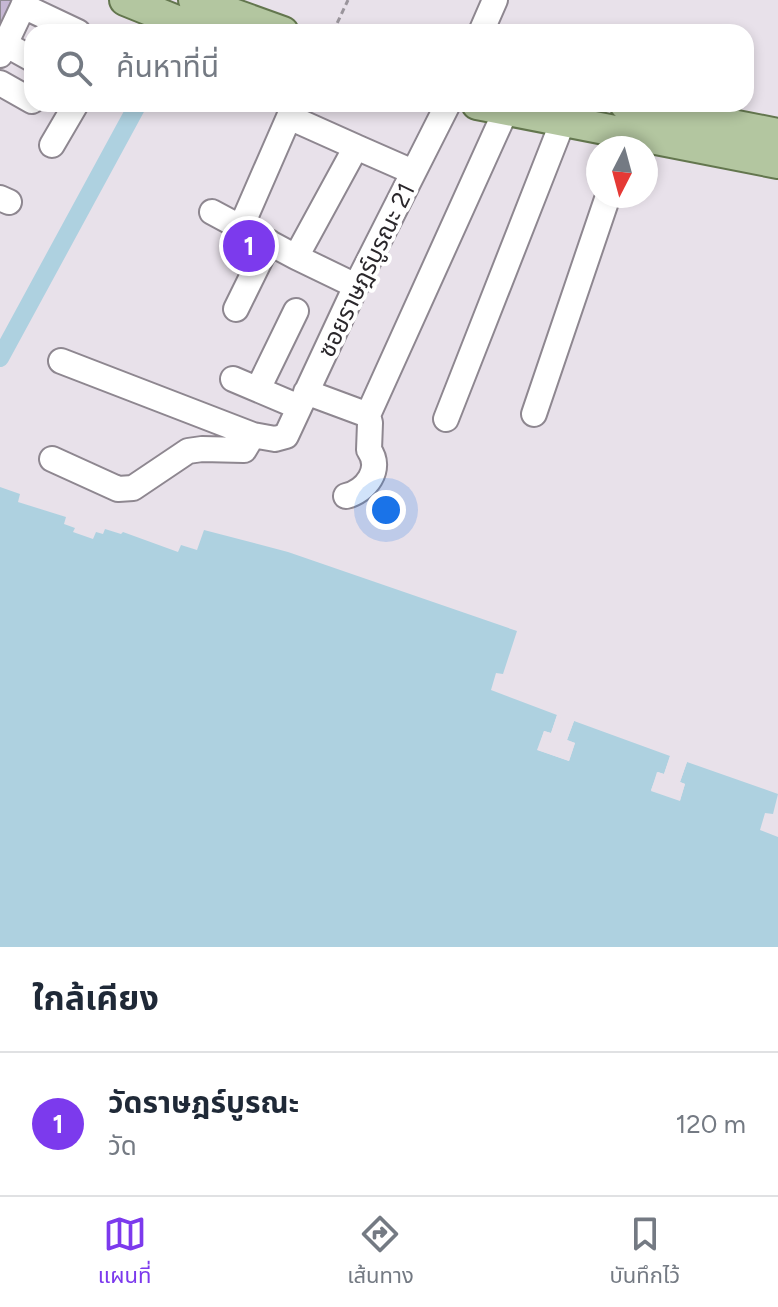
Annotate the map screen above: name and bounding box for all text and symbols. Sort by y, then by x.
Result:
search box [24,24,754,112]
icon: search [52,46,96,90]
text: ค้นหาที่นี่ [116,48,219,85]
north arrow [586,136,658,208]
street label: ซอยราษฎร์บูรณะ 21 [311,178,422,362]
pin: 1 [223,216,275,276]
your location [366,490,406,530]
text: ใกล้เคียง [32,978,159,1019]
text: วัดราษฎร์บูรณะ [108,1084,299,1121]
text: 1 [53,1108,63,1140]
text: 120 m [676,1108,746,1140]
text: วัด [108,1130,137,1162]
tab: แผนที่ [98,1212,152,1293]
tab: เส้นทาง [347,1212,414,1293]
tab: บันทึกไว้ [609,1212,680,1293]

